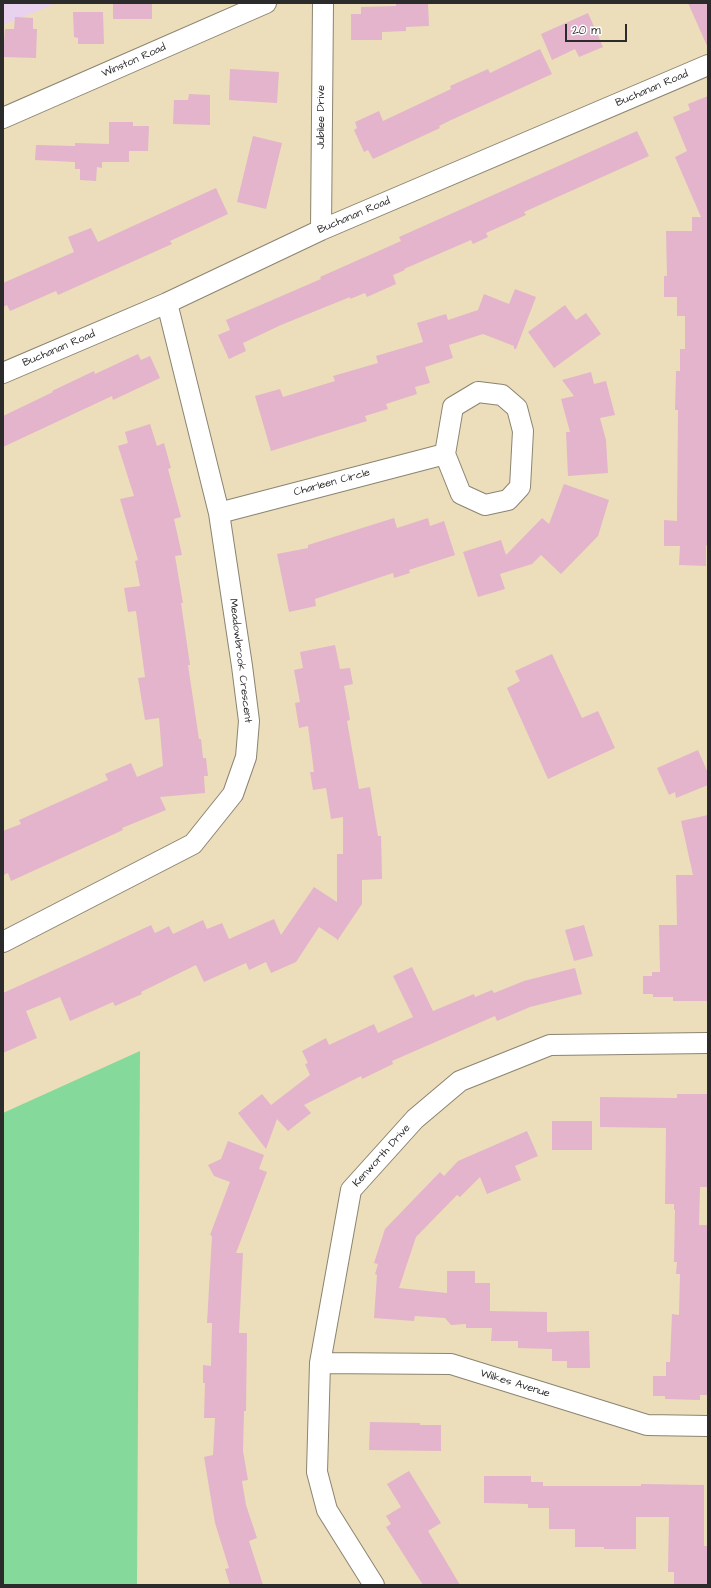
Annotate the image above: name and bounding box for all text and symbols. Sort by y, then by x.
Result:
scale bar [567,16,629,42]
text: 20 m [572,22,601,39]
street label: Winston Road [100,41,168,81]
street label: Buchanan Road [614,68,690,110]
street label: Jubilee Drive [315,85,329,149]
street label: Buchanan Road [316,195,392,237]
street label: Buchanan Road [21,328,97,370]
street label: Charleen Circle [292,466,372,500]
street label: Meadowbrook Crescent [226,598,254,724]
street label: Kenworth Drive [350,1122,414,1190]
street label: Wilkes Avenue [479,1367,551,1401]

